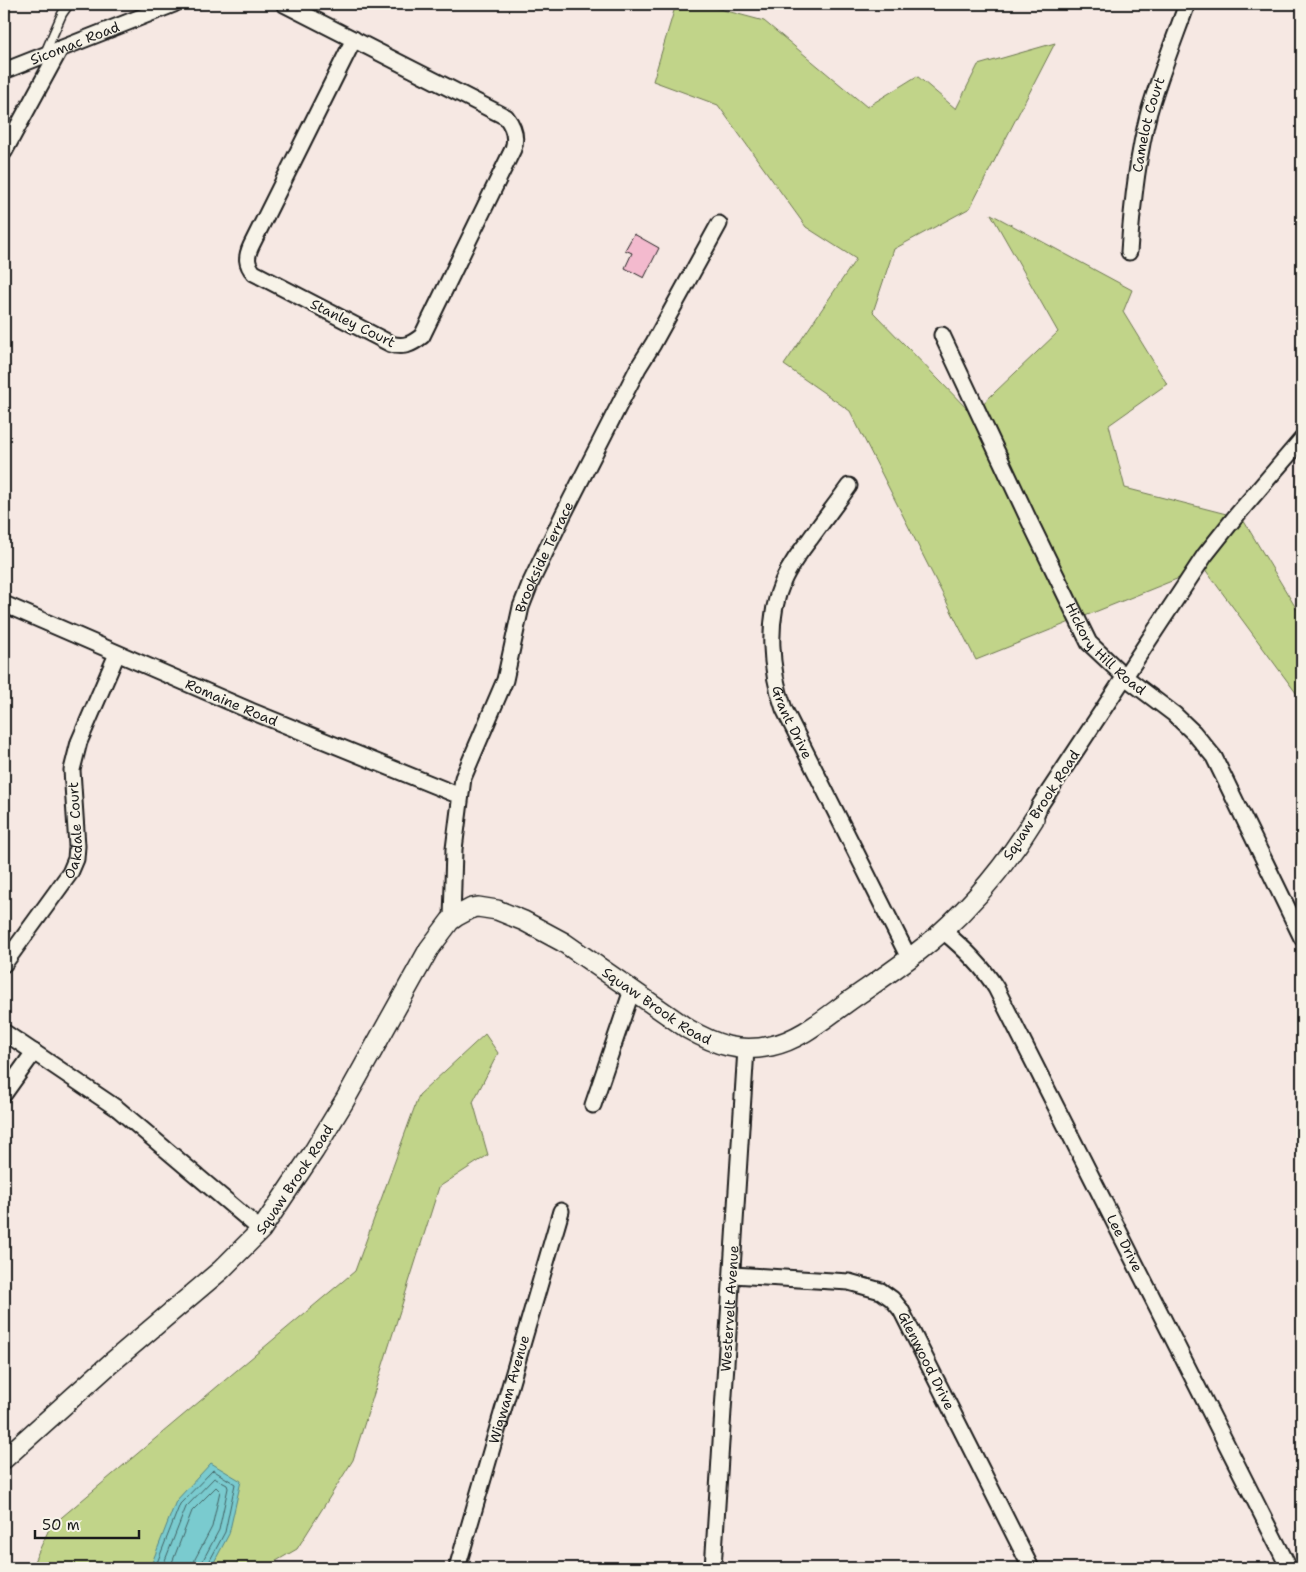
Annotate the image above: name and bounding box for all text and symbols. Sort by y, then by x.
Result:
street label: Sicomac Road [27,17,122,69]
street label: Camelot Court [1128,75,1169,173]
street label: Stanley Court [307,295,399,351]
street label: Brookside Terrace [511,498,577,614]
street label: Hickory Hill Road [1062,599,1150,699]
street label: Romaine Road [183,675,281,730]
street label: Grant Drive [768,684,817,762]
street label: Squaw Brook Road [999,746,1083,864]
street label: Oakdale Court [60,781,86,883]
street label: Squaw Brook Road [599,963,714,1049]
street label: Squaw Brook Road [252,1121,337,1238]
street label: Lee Drive [1103,1211,1147,1275]
street label: Westervelt Avenue [716,1245,743,1372]
street label: Glenwood Drive [894,1308,959,1413]
street label: Wigwam Avenue [485,1333,533,1446]
scale bar [35,1507,139,1539]
text: 50 m [42,1515,80,1535]

